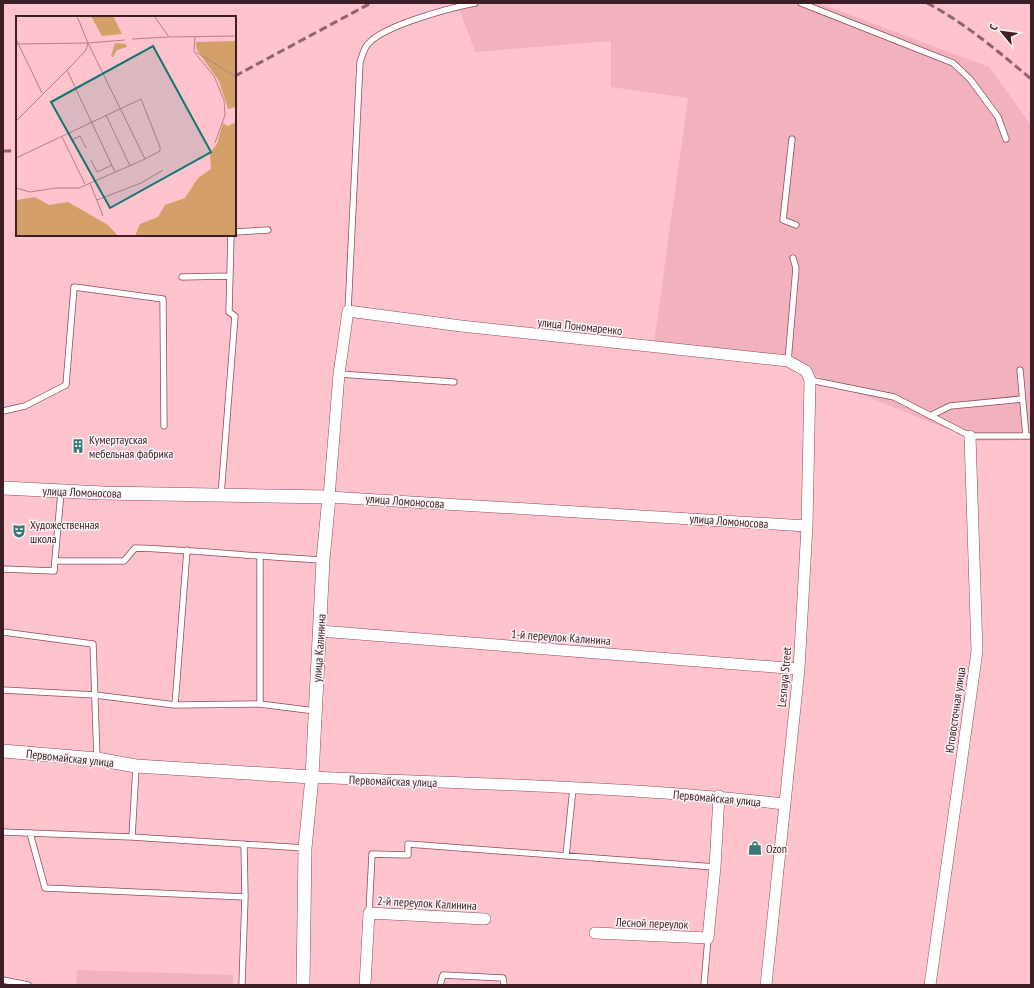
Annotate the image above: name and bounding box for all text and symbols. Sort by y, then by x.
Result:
north arrow [982,12,1022,52]
inset map [16,16,236,236]
text: С [986,22,1001,33]
street label: улица Пономаренко [537,314,623,338]
place label: Кумертауская мебельная фабрика [89,432,173,461]
building icon: Кумертауская мебельная фабрика [70,438,86,454]
street label: улица Ломоносова [42,483,122,501]
street label: улица Ломоносова [365,491,445,511]
street label: улица Ломоносова [689,511,769,531]
place label: Художественная школа [30,517,100,546]
theatre icon: Художественная школа [11,523,27,539]
street label: улица Калинина [309,613,329,683]
street label: 1-й переулок Калинина [511,626,611,648]
street label: Lesnaya Street [774,646,794,708]
street label: Юговосточная улица [942,666,968,754]
street label: Первомайская улица [25,746,115,770]
street label: Первомайская улица [349,772,438,790]
street label: Первомайская улица [672,787,762,809]
shop icon: Ozon [747,840,763,856]
place label: Ozon [766,841,787,856]
street label: 2-й переулок Калинина [377,893,477,913]
street label: Лесной переулок [614,914,689,932]

